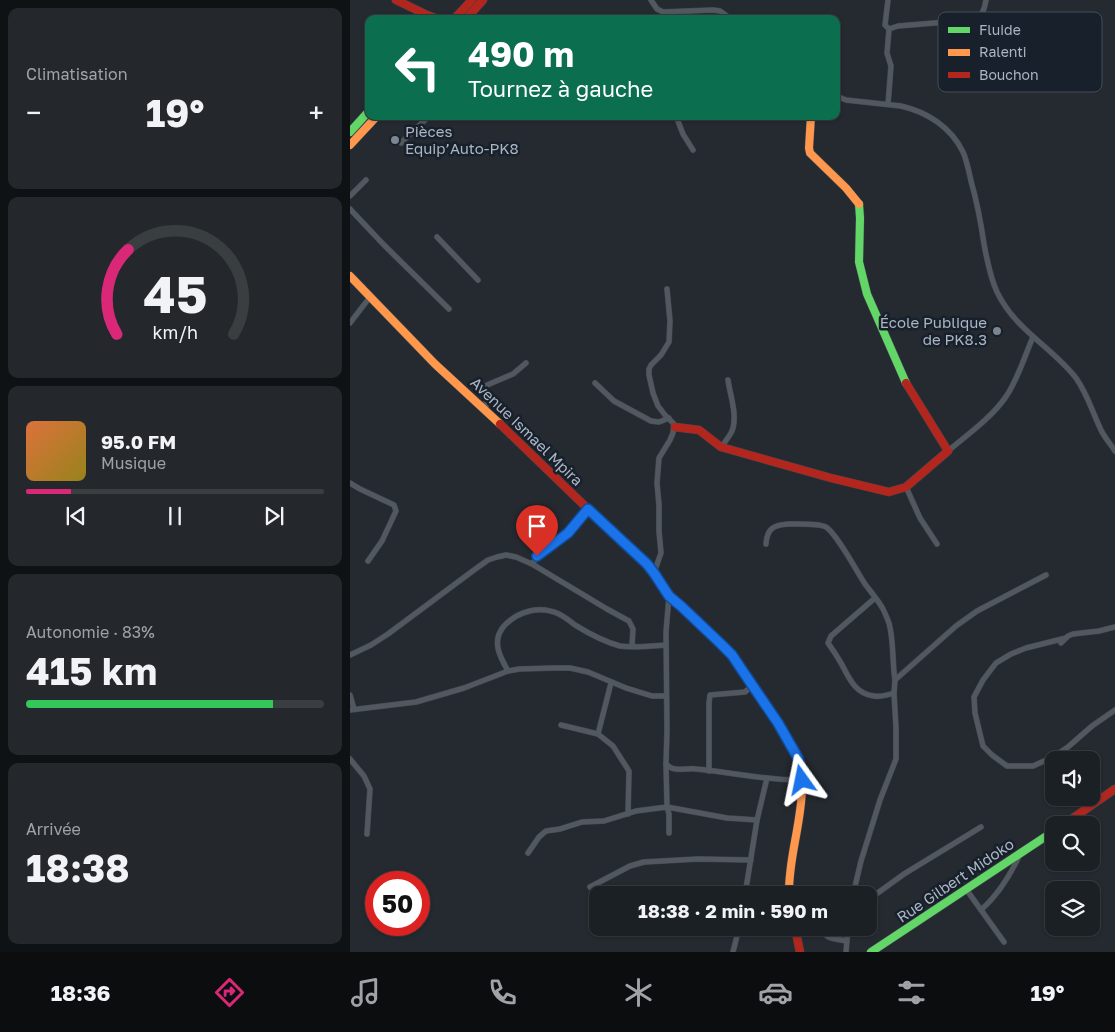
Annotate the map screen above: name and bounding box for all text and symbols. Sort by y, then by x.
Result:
legend [938,12,1102,92]
text: Fluide [979,21,1021,38]
text: 490 m [468,33,574,75]
icon: left [385,35,450,100]
text: Ralenti [979,43,1027,60]
text: Climatisation [26,64,128,84]
text: Bouchon [979,66,1039,83]
text: Tournez à gauche [468,75,653,102]
text: 19° [146,90,204,135]
text: − [26,96,41,129]
text: + [309,96,324,129]
place label: Pièces Equip’Auto-PK8 [405,122,519,157]
marker: Pièces Equip’Auto-PK8 [389,134,401,146]
text: 45 [143,262,207,324]
place label: École Publique de PK8.3 [880,313,987,348]
text: km/h [152,321,198,343]
marker: École Publique de PK8.3 [991,325,1003,337]
street label: Avenue Ismael Mpira [467,373,587,489]
text: 95.0 FM [101,430,176,453]
text: Musique [101,453,166,473]
icon: previous [62,502,90,530]
icon: pause [161,502,189,530]
icon: next [260,502,288,530]
pin [516,505,558,556]
icon: arrive [523,512,551,540]
text: Autonomie · 83% [26,622,155,642]
text: 415 km [26,648,157,693]
map controls [1045,751,1100,936]
button: sound [1045,751,1100,806]
position arrow [775,753,827,805]
button: search [1045,816,1100,871]
text: Arrivée [26,819,81,839]
street label: Rue Gilbert Midoko [893,834,1017,926]
text: 18:38 [26,845,130,890]
speed limit sign: 50 [365,871,430,936]
button: layers [1045,881,1100,936]
text: 18:38 · 2 min · 590 m [638,899,828,922]
icon: directions [212,975,247,1010]
icon: music [348,975,383,1010]
icon: phone [485,975,520,1010]
icon: climate [621,975,656,1010]
icon: car [758,975,793,1010]
icon: filters [894,975,929,1010]
text: 18:36 [51,979,111,1006]
text: 19° [1030,979,1064,1006]

